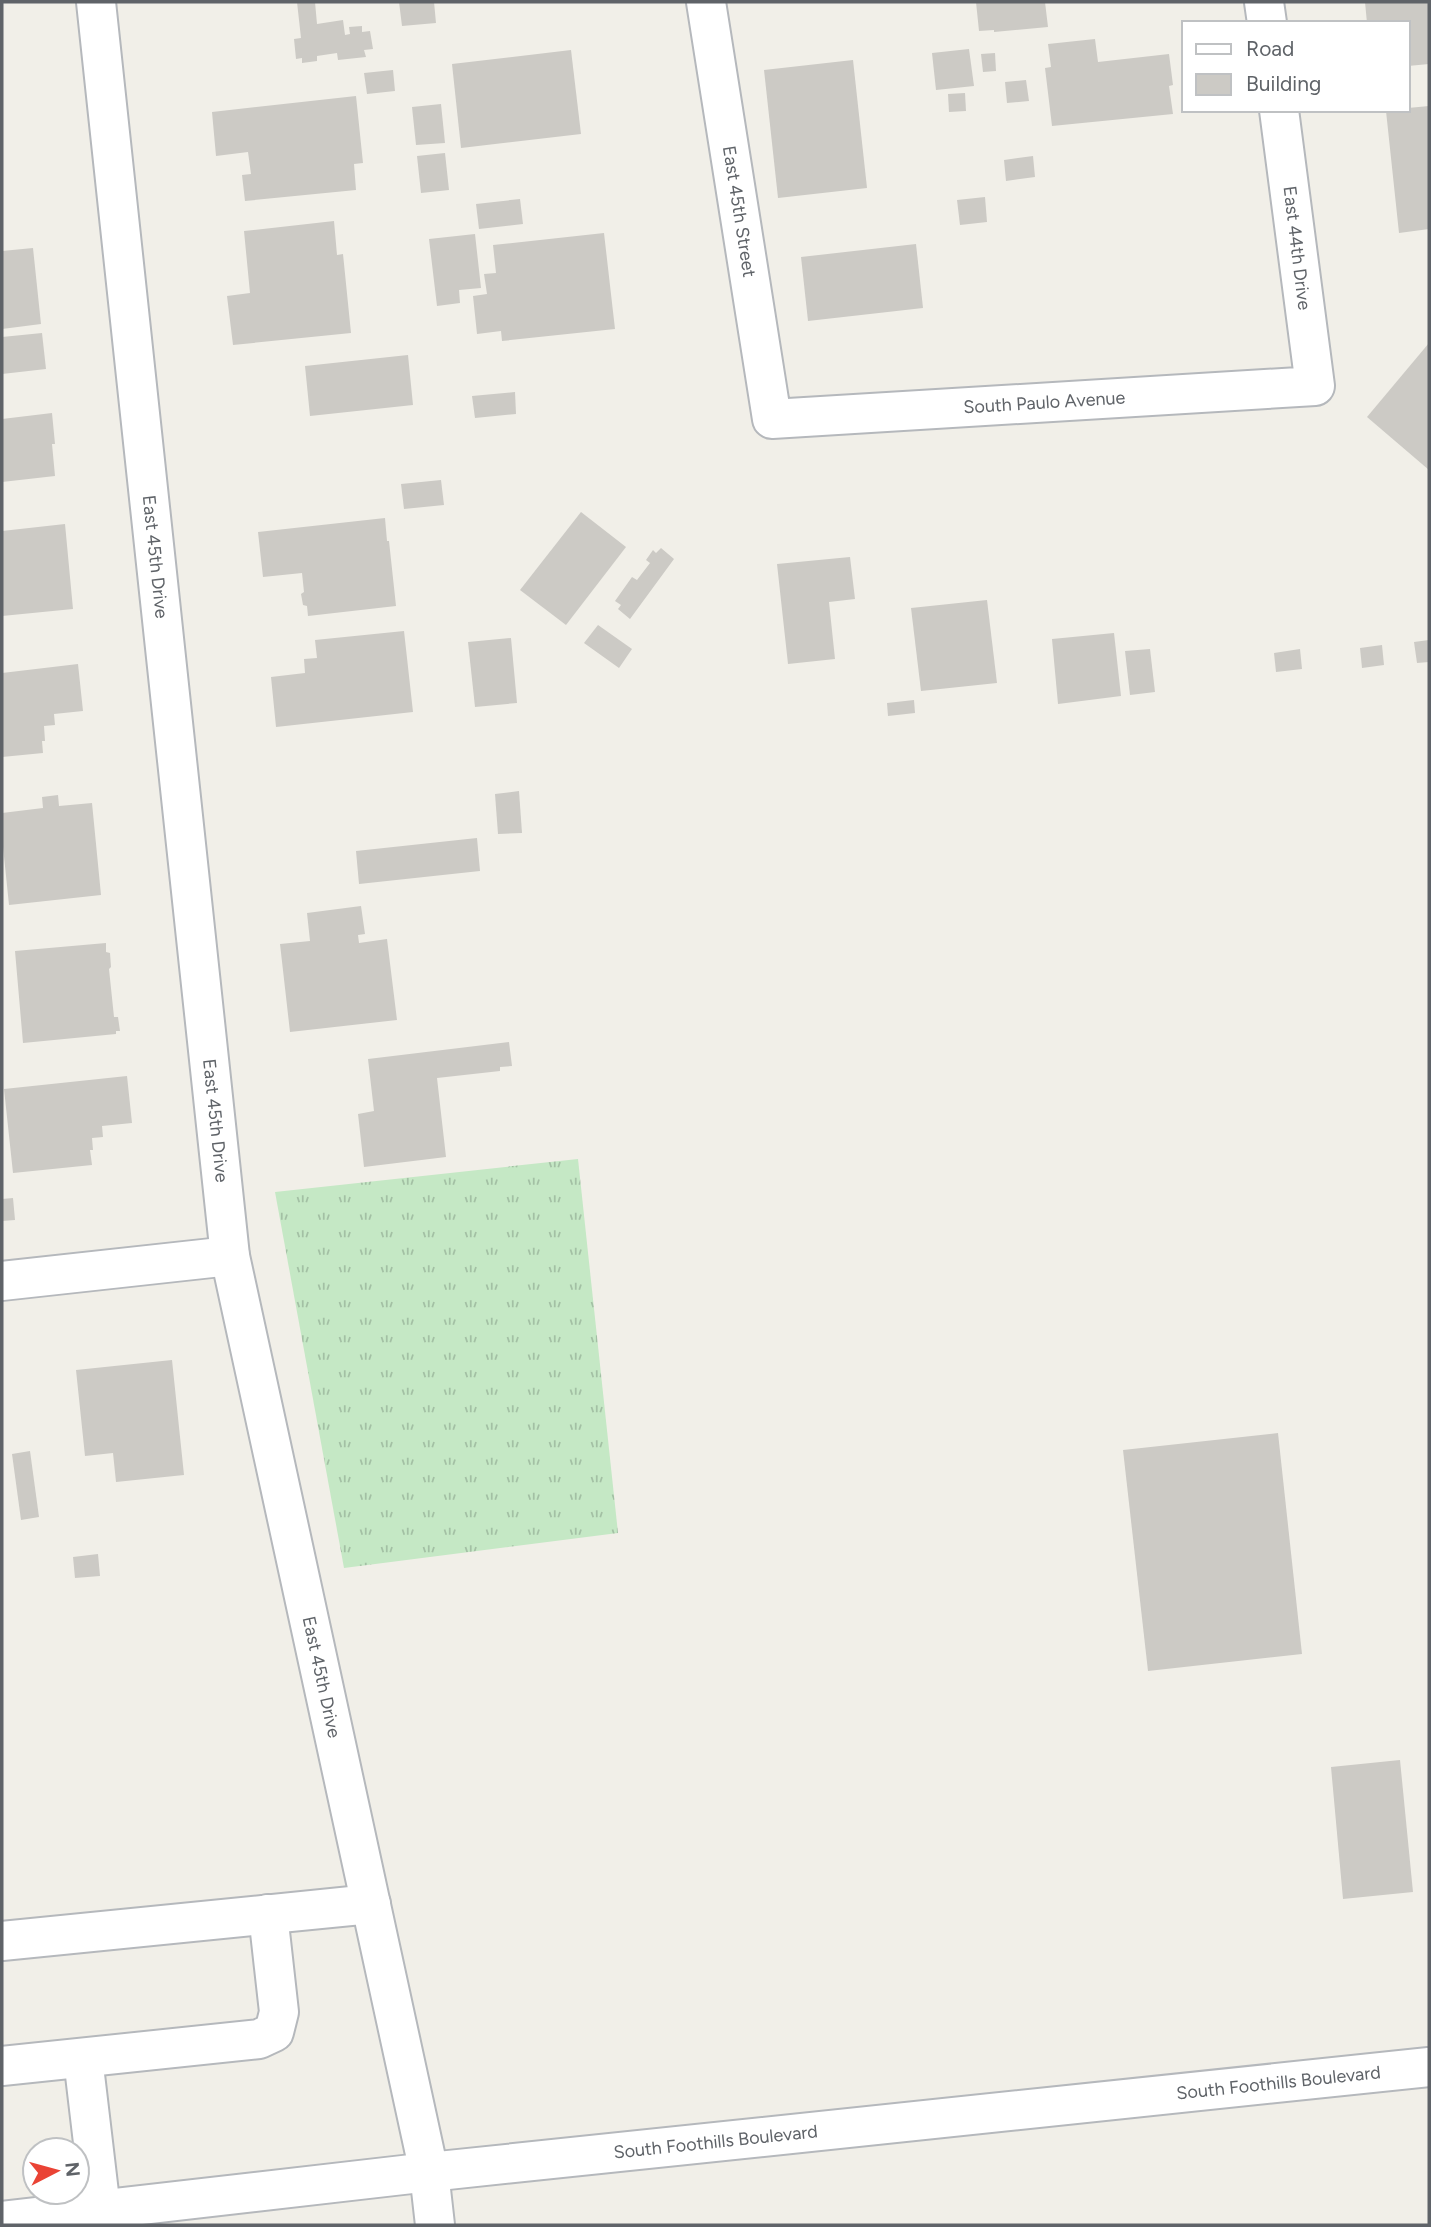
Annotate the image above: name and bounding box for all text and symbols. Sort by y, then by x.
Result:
legend [1182,21,1410,112]
text: Road [1246,36,1294,61]
text: Building [1246,71,1321,96]
street label: East 45th Street [718,144,760,279]
street label: East 44th Drive [1278,185,1316,311]
street label: South Paulo Avenue [963,387,1126,418]
street label: East 45th Drive [138,494,173,620]
street label: East 45th Drive [198,1058,233,1184]
street label: East 45th Drive [298,1614,345,1740]
street label: South Foothills Boulevard [1175,2061,1382,2104]
street label: South Foothills Boulevard [612,2120,819,2164]
north arrow [21,2136,91,2206]
text: N [60,2161,85,2178]

